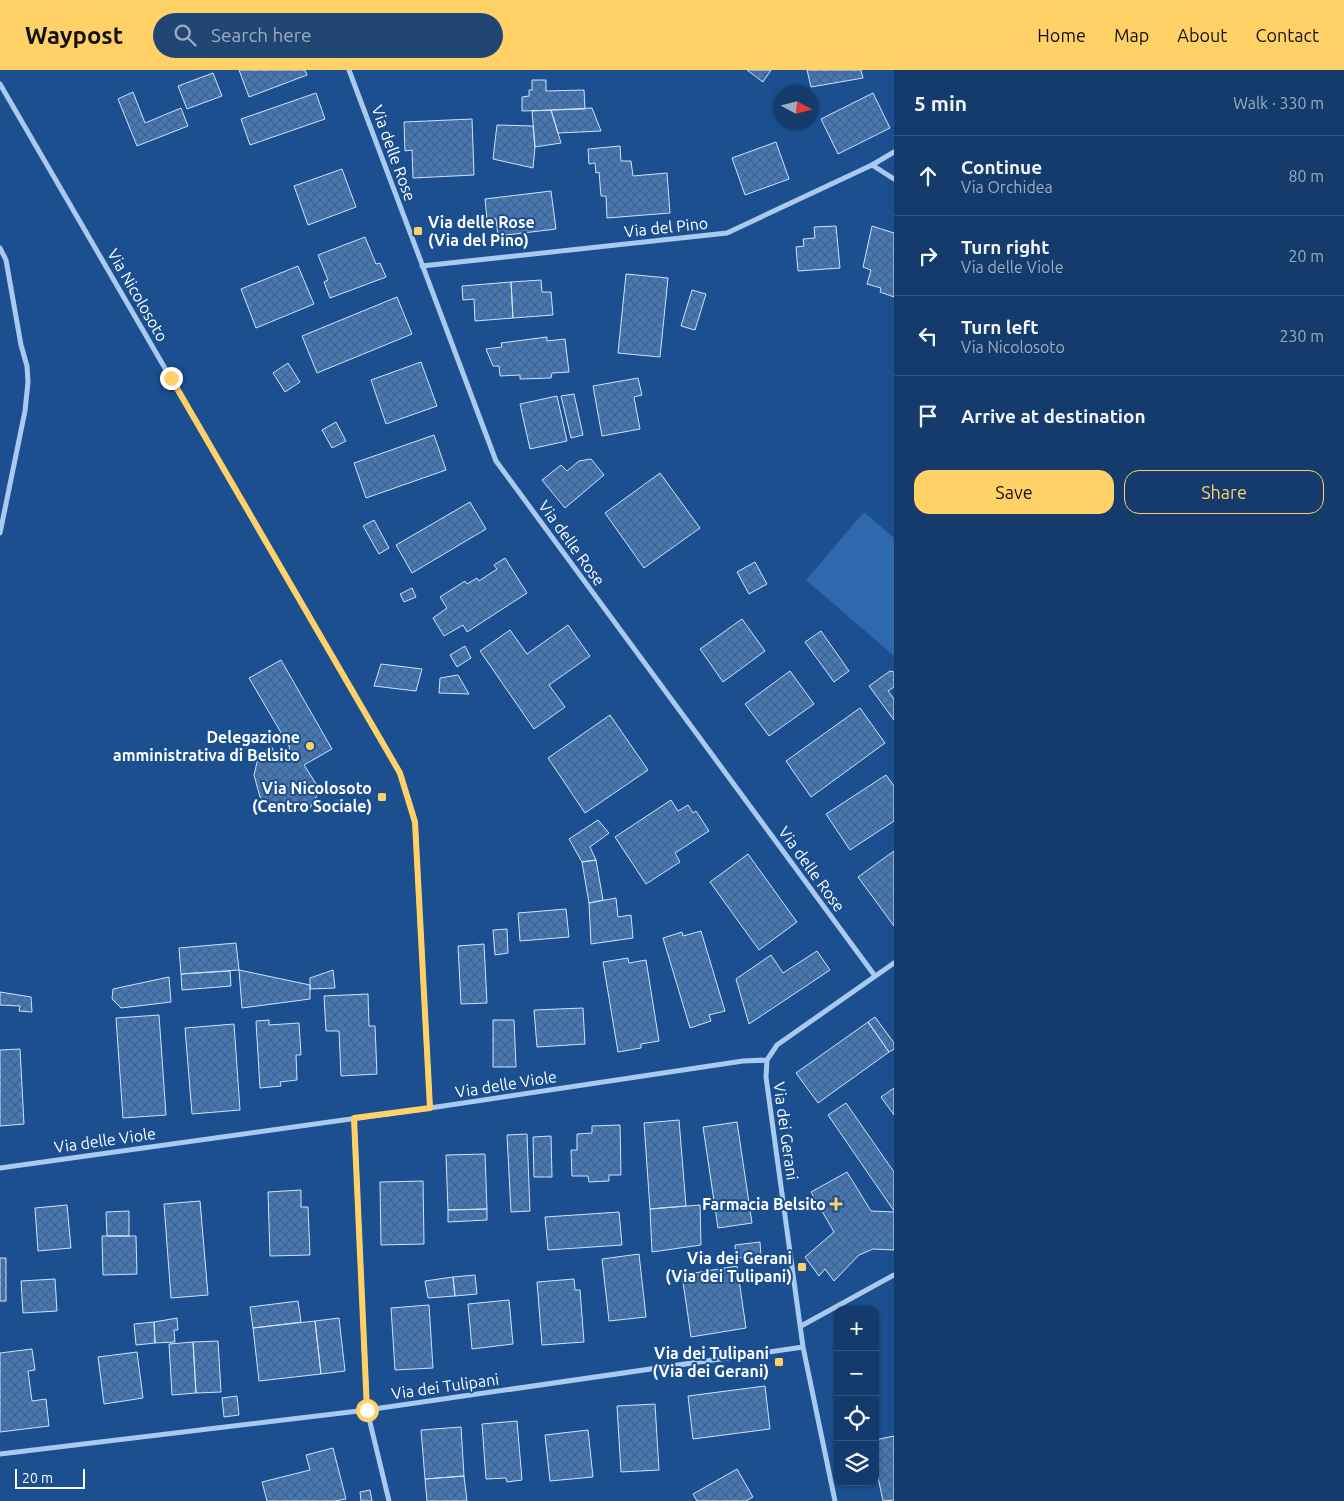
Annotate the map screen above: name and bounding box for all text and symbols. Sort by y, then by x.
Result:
search box [153,13,503,58]
icon: search [171,21,199,49]
text: Waypost [25,22,123,49]
text: Search here [211,24,311,46]
text: Home [1037,25,1086,45]
text: Map [1114,25,1149,45]
text: About [1177,25,1227,45]
text: Contact [1255,25,1319,45]
north arrow [774,85,819,130]
text: 5 min [914,91,967,115]
text: Walk · 330 m [1233,94,1324,112]
street label: Via delle Rose [368,103,420,203]
text: Continue [961,156,1042,178]
icon: ahead [914,162,942,190]
text: 80 m [1288,167,1324,185]
text: Via Orchidea [961,178,1053,196]
place label: Via delle Rose (Via del Pino) [428,213,535,250]
street label: Via del Pino [623,214,709,240]
marker: Via delle Rose (Via del Pino) [412,225,424,237]
text: Turn right [961,236,1049,258]
icon: right [914,242,942,270]
street label: Via Nicolosoto [104,245,172,345]
text: 20 m [1288,247,1324,265]
text: Via delle Viole [961,258,1063,276]
text: Turn left [961,316,1039,338]
icon: left [914,322,942,350]
text: 230 m [1279,327,1324,345]
text: Via Nicolosoto [961,338,1065,356]
route end [160,367,183,390]
icon: arrive [914,402,942,430]
text: Arrive at destination [961,405,1146,427]
button: Save [914,470,1114,514]
button: Share [1124,470,1324,514]
street label: Via delle Rose [535,497,609,589]
place label: Delegazione amministrativa di Belsito [113,728,300,764]
marker: Delegazione amministrativa di Belsito [304,740,316,752]
place label: Via Nicolosoto (Centro Sociale) [252,779,372,816]
marker: Via Nicolosoto (Centro Sociale) [376,791,388,803]
street label: Via delle Rose [775,823,849,915]
street label: Via delle Viole [454,1067,558,1101]
street label: Via dei Gerani [770,1081,802,1181]
street label: Via delle Viole [53,1124,157,1156]
place label: Farmacia Belsito [702,1195,826,1213]
marker: Farmacia Belsito [830,1198,842,1210]
place label: Via dei Gerani (Via dei Tulipani) [665,1249,792,1286]
marker: Via dei Gerani (Via dei Tulipani) [796,1261,808,1273]
map controls [834,1306,879,1486]
button: + [834,1306,879,1351]
place label: Via dei Tulipani (Via dei Gerani) [652,1344,769,1381]
button: − [834,1351,879,1396]
marker: Via dei Tulipani (Via dei Gerani) [773,1356,785,1368]
street label: Via dei Tulipani [390,1370,500,1402]
button: locate [834,1396,879,1441]
route start [356,1399,379,1422]
button: layers [834,1441,879,1486]
scale bar [15,1466,85,1489]
text: 20 m [22,1470,53,1486]

